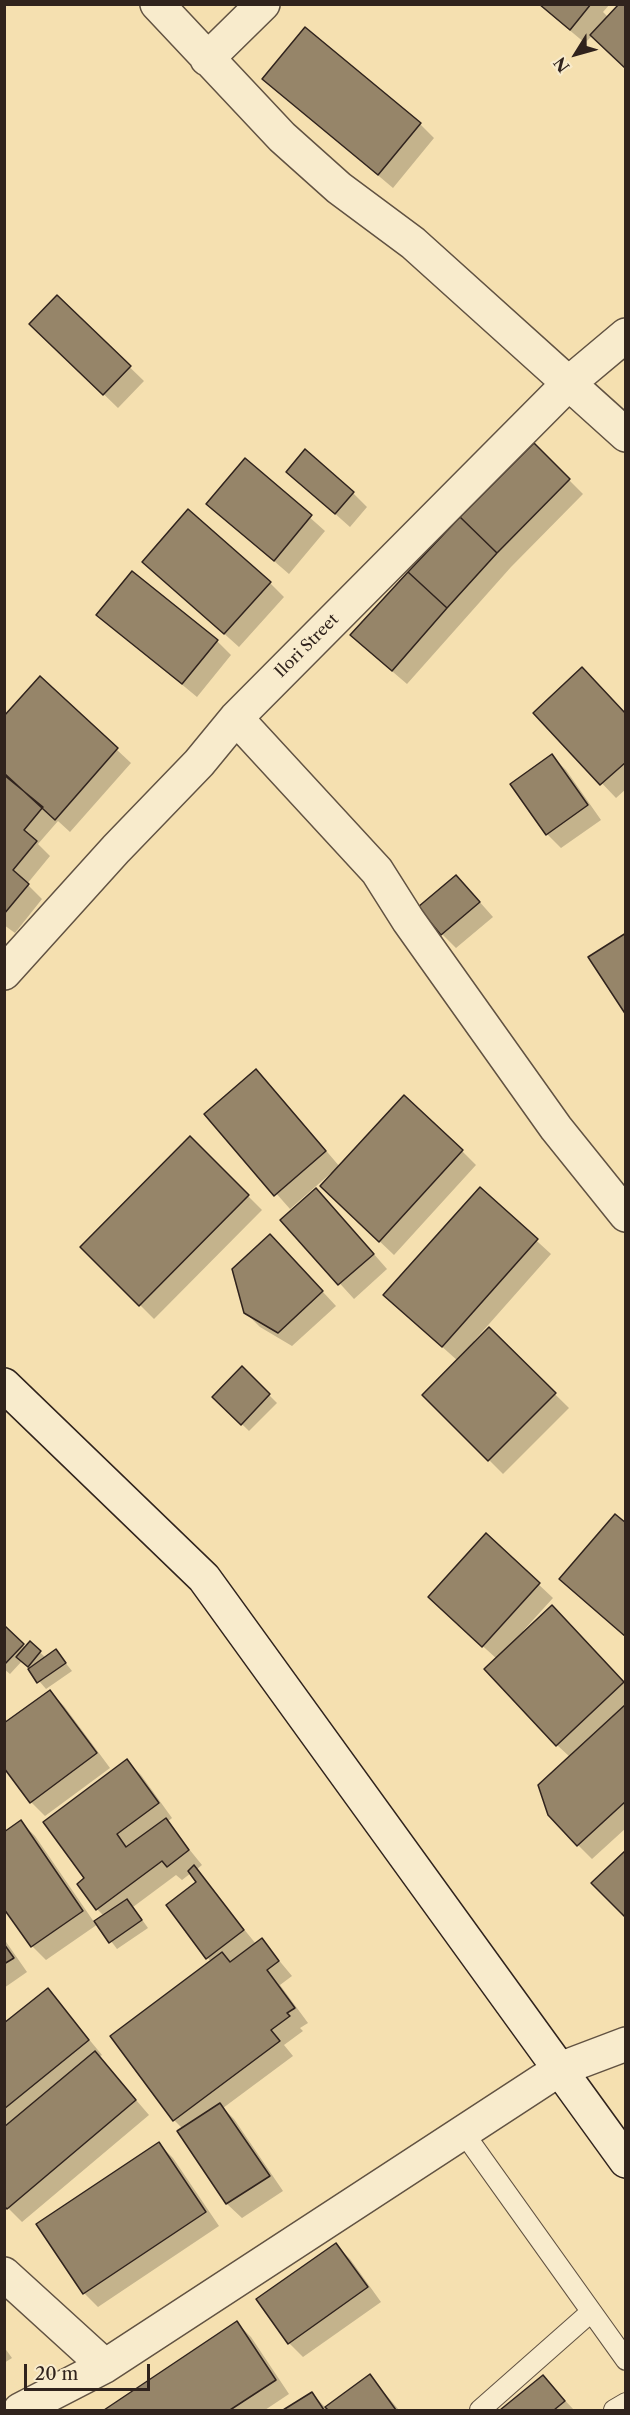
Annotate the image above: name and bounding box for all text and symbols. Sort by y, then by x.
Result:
north arrow [546,24,606,84]
text: N [549,53,574,76]
street label: Ilori Street [271,610,343,682]
scale bar [27,2352,153,2390]
text: 20 m [35,2363,78,2385]

